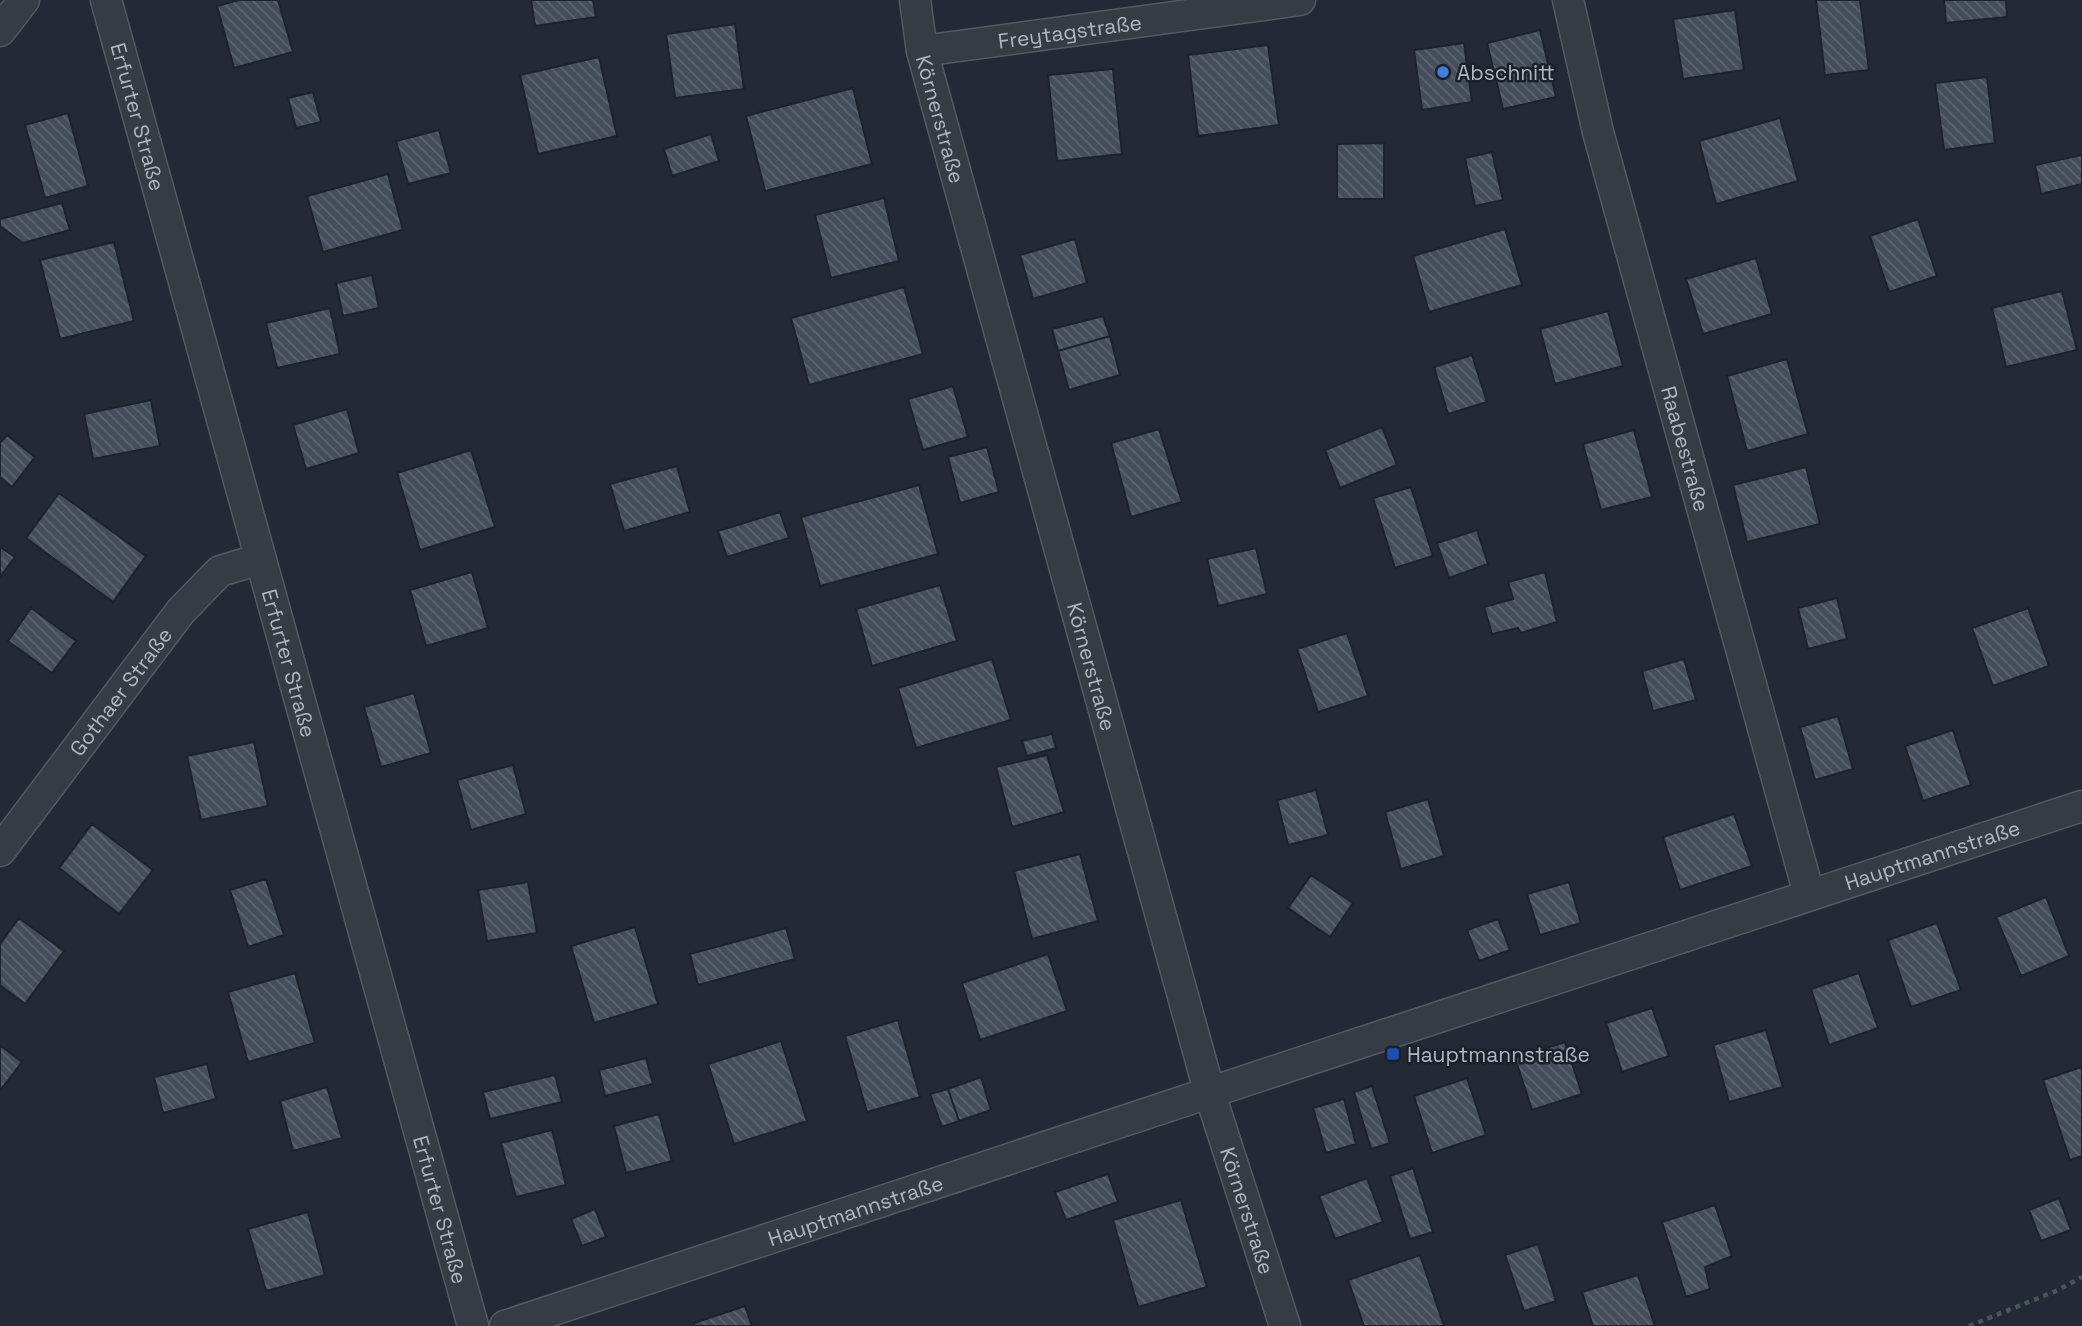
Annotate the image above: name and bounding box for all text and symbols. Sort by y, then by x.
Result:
street label: Freytagstraße [996,8,1143,54]
street label: Erfurter Straße [105,39,172,194]
street label: Körnerstraße [910,52,971,186]
place label: Abschnitt [1457,59,1555,86]
marker: Abschnitt [1435,64,1451,80]
street label: Raabestraße [1655,383,1716,515]
street label: Erfurter Straße [256,586,323,740]
street label: Körnerstraße [1061,599,1123,734]
street label: Gothaer Straße [63,622,178,761]
street label: Hauptmannstraße [1841,813,2023,896]
place label: Hauptmannstraße [1407,1041,1590,1068]
marker: Hauptmannstraße [1385,1046,1401,1062]
street label: Erfurter Straße [407,1132,474,1287]
street label: Körnerstraße [1215,1144,1281,1278]
street label: Hauptmannstraße [764,1169,946,1252]

